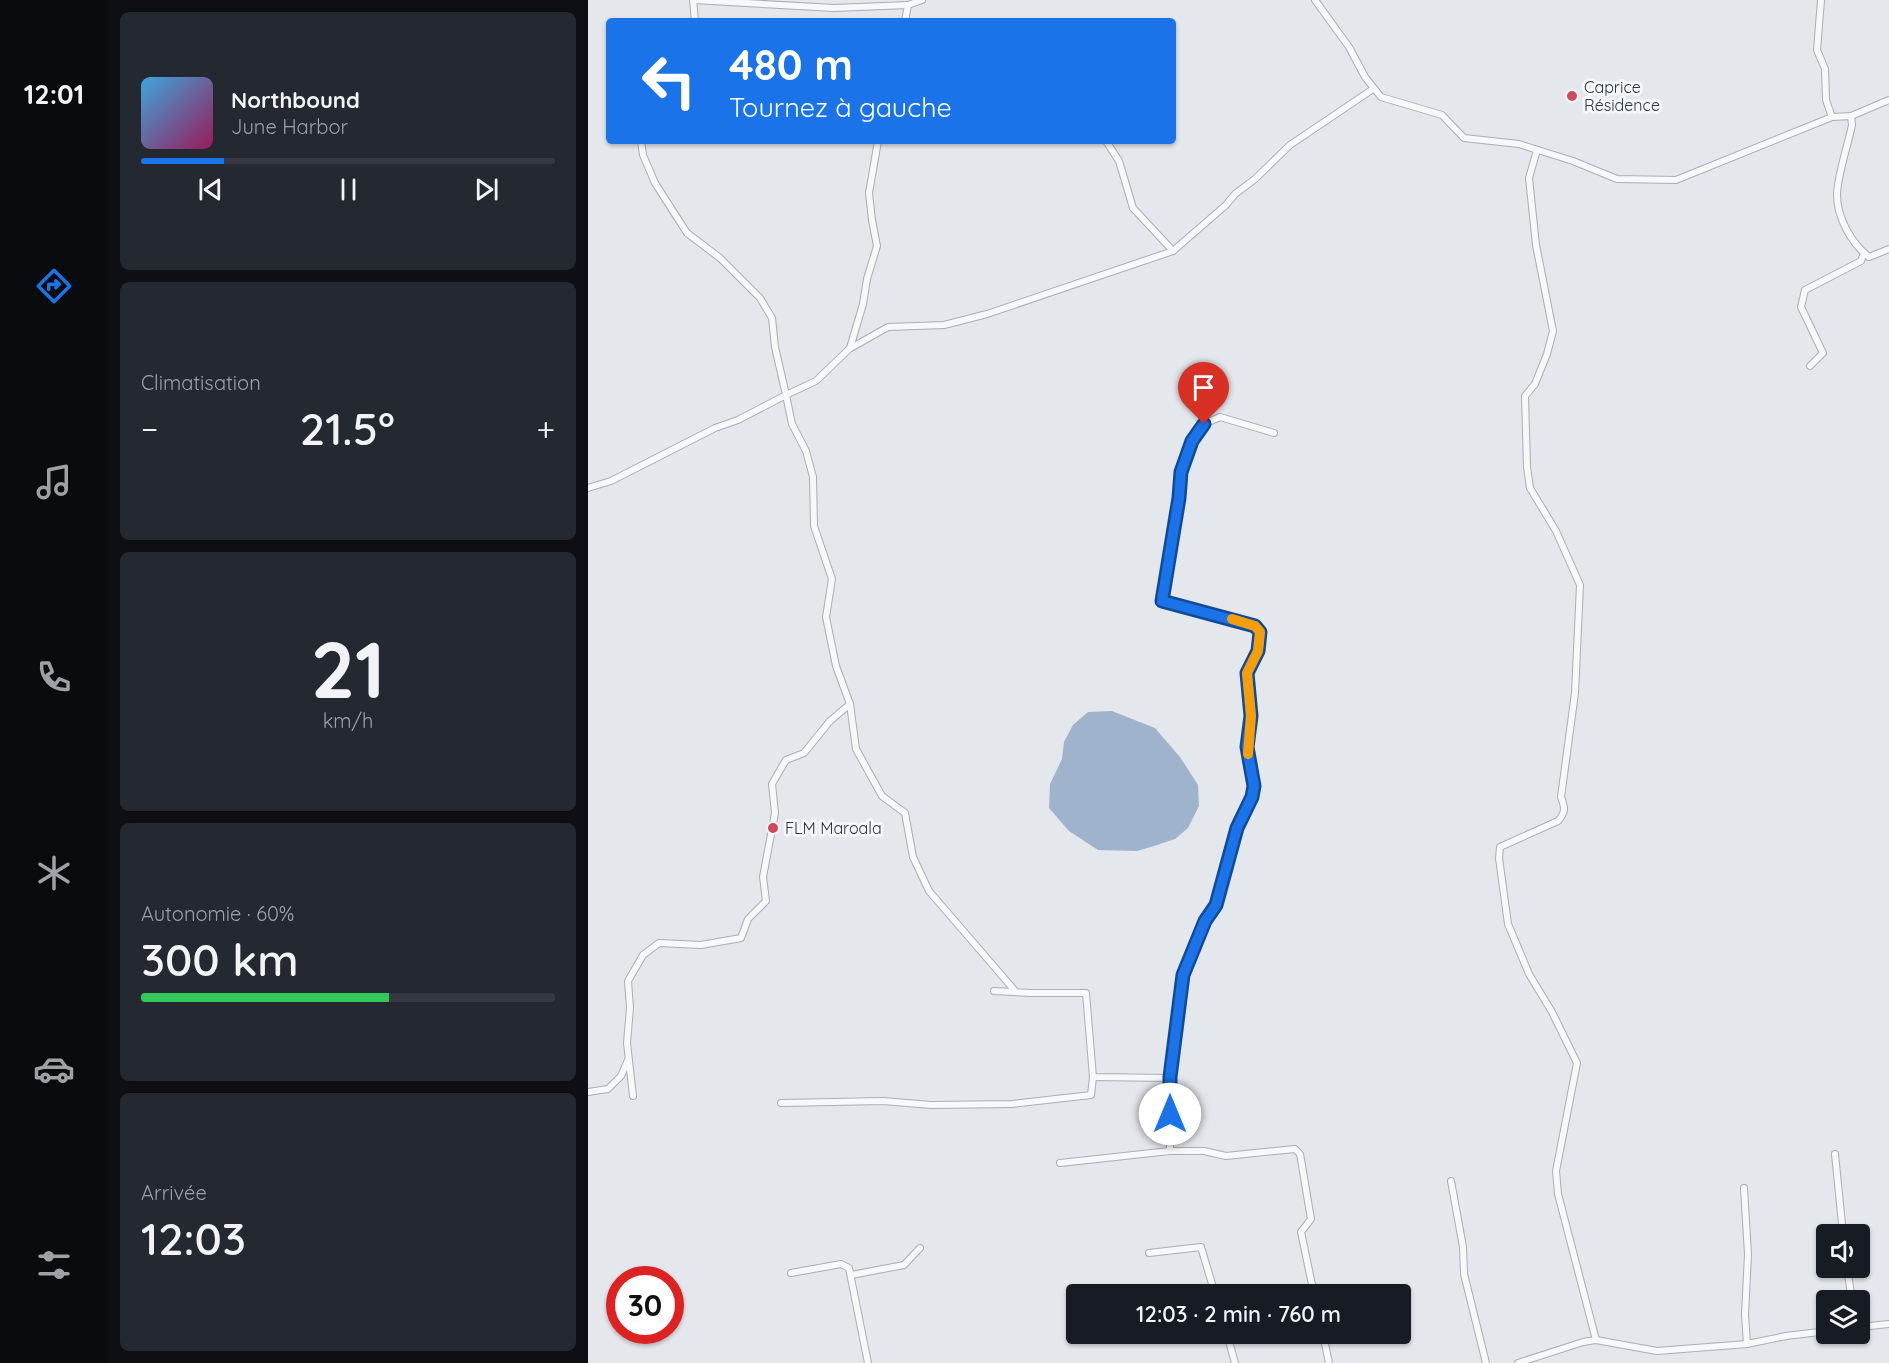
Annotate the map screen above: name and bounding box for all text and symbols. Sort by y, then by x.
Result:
text: 480 m [729,38,853,91]
icon: left [630,42,708,120]
text: 12:01 [24,77,84,111]
place label: Caprice Résidence [1584,77,1660,115]
text: Northbound [231,86,360,114]
marker: Caprice Résidence [1565,89,1579,103]
text: Tournez à gauche [729,90,952,124]
text: June Harbor [231,114,348,139]
icon: previous [194,173,227,206]
icon: pause [332,173,365,206]
icon: next [470,173,503,206]
icon: directions [33,265,75,307]
pin [1178,362,1229,424]
text: Climatisation [141,370,261,395]
icon: arrive [1187,371,1220,404]
text: 21.5° [300,400,395,456]
text: − [141,408,158,449]
text: + [536,408,555,449]
icon: music [33,461,75,503]
text: 21 [311,620,385,718]
icon: phone [33,656,75,698]
text: km/h [323,708,373,733]
place label: FLM Maroala [785,818,882,838]
marker: FLM Maroala [766,821,780,835]
icon: climate [33,852,75,894]
text: Autonomie · 60% [141,901,294,926]
text: 300 km [141,931,299,987]
icon: car [33,1048,75,1090]
position arrow [1138,1082,1202,1146]
text: Arrivée [141,1180,207,1205]
text: 12:03 [141,1210,246,1266]
map controls [1816,1224,1870,1344]
button: sound [1816,1224,1870,1278]
icon: filters [33,1244,75,1286]
speed limit sign: 30 [606,1266,684,1344]
button: layers [1816,1290,1870,1344]
text: 12:03 · 2 min · 760 m [1136,1300,1341,1328]

